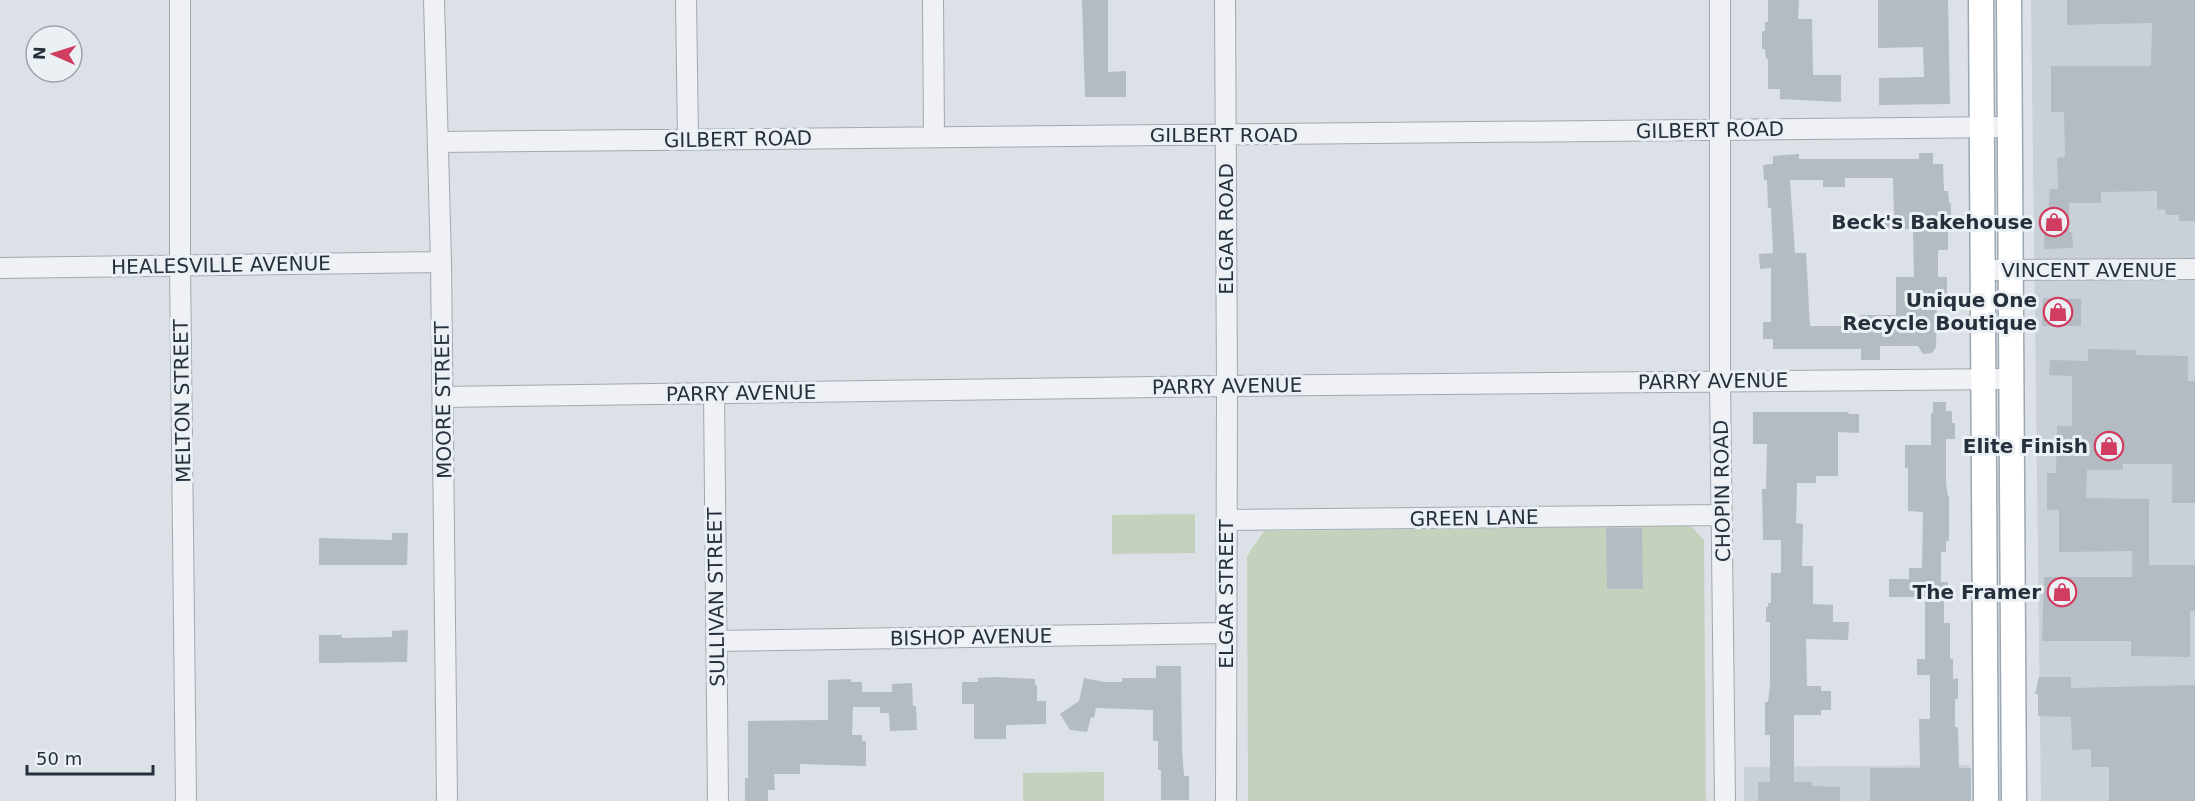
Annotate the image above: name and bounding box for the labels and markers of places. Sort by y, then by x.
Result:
shop icon: Beck's Bakehouse [2038,206,2070,238]
place label: Beck's Bakehouse [1831,210,2033,234]
place label: Unique One Recycle Boutique [1842,288,2037,335]
shop icon: Unique One Recycle Boutique [2042,296,2074,328]
shop icon: Elite Finish [2093,430,2125,462]
place label: Elite Finish [1963,434,2088,458]
shop icon: The Framer [2046,576,2078,608]
place label: The Framer [1913,580,2041,604]

